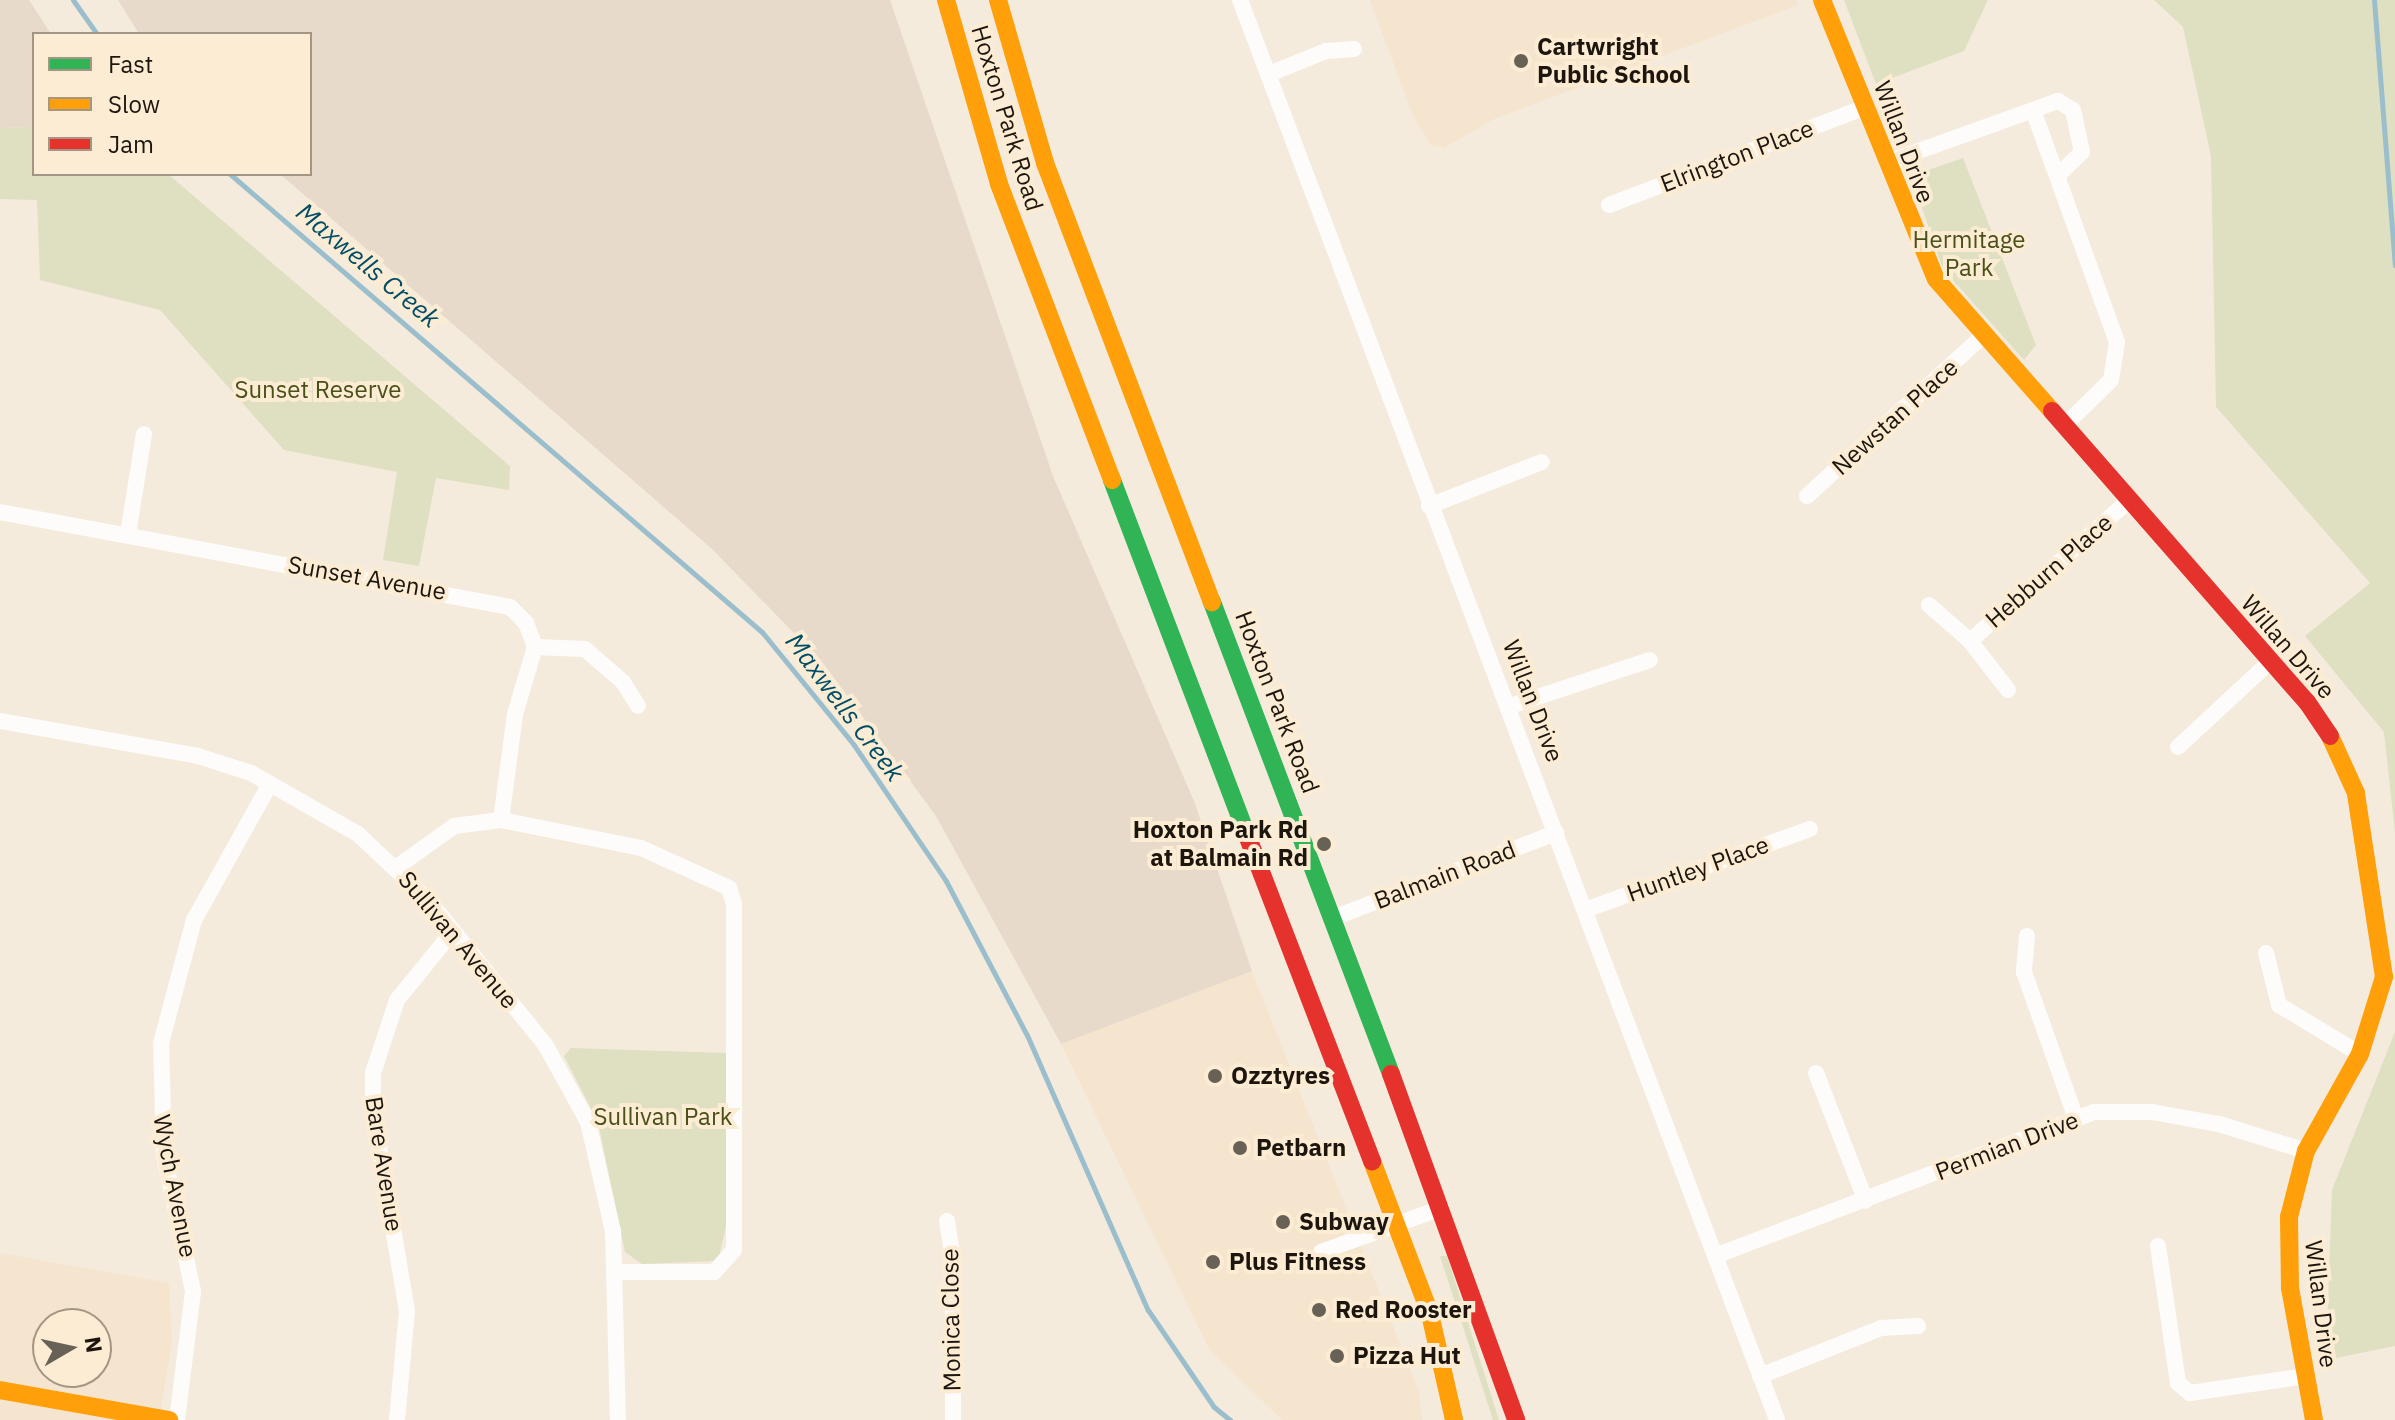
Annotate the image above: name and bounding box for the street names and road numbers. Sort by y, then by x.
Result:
street label: Hoxton Park Road [965,22,1049,214]
street label: Willan Drive [1868,77,1940,207]
street label: Elrington Place [1656,114,1818,198]
street label: Newstan Place [1826,353,1964,481]
street label: Hebburn Place [1980,508,2118,634]
street label: Sunset Avenue [286,550,448,606]
street label: Willan Drive [2235,589,2341,705]
street label: Hoxton Park Road [1229,607,1325,797]
street label: Willan Drive [1497,636,1569,766]
street label: Huntley Place [1623,830,1773,908]
street label: Balmain Road [1370,835,1520,915]
street label: Sullivan Avenue [392,865,524,1015]
street label: Bare Avenue [359,1095,409,1233]
street label: Permian Drive [1931,1106,2083,1186]
street label: Wych Avenue [147,1112,203,1260]
street label: Willan Drive [2299,1239,2343,1369]
street label: Monica Close [935,1248,967,1392]

